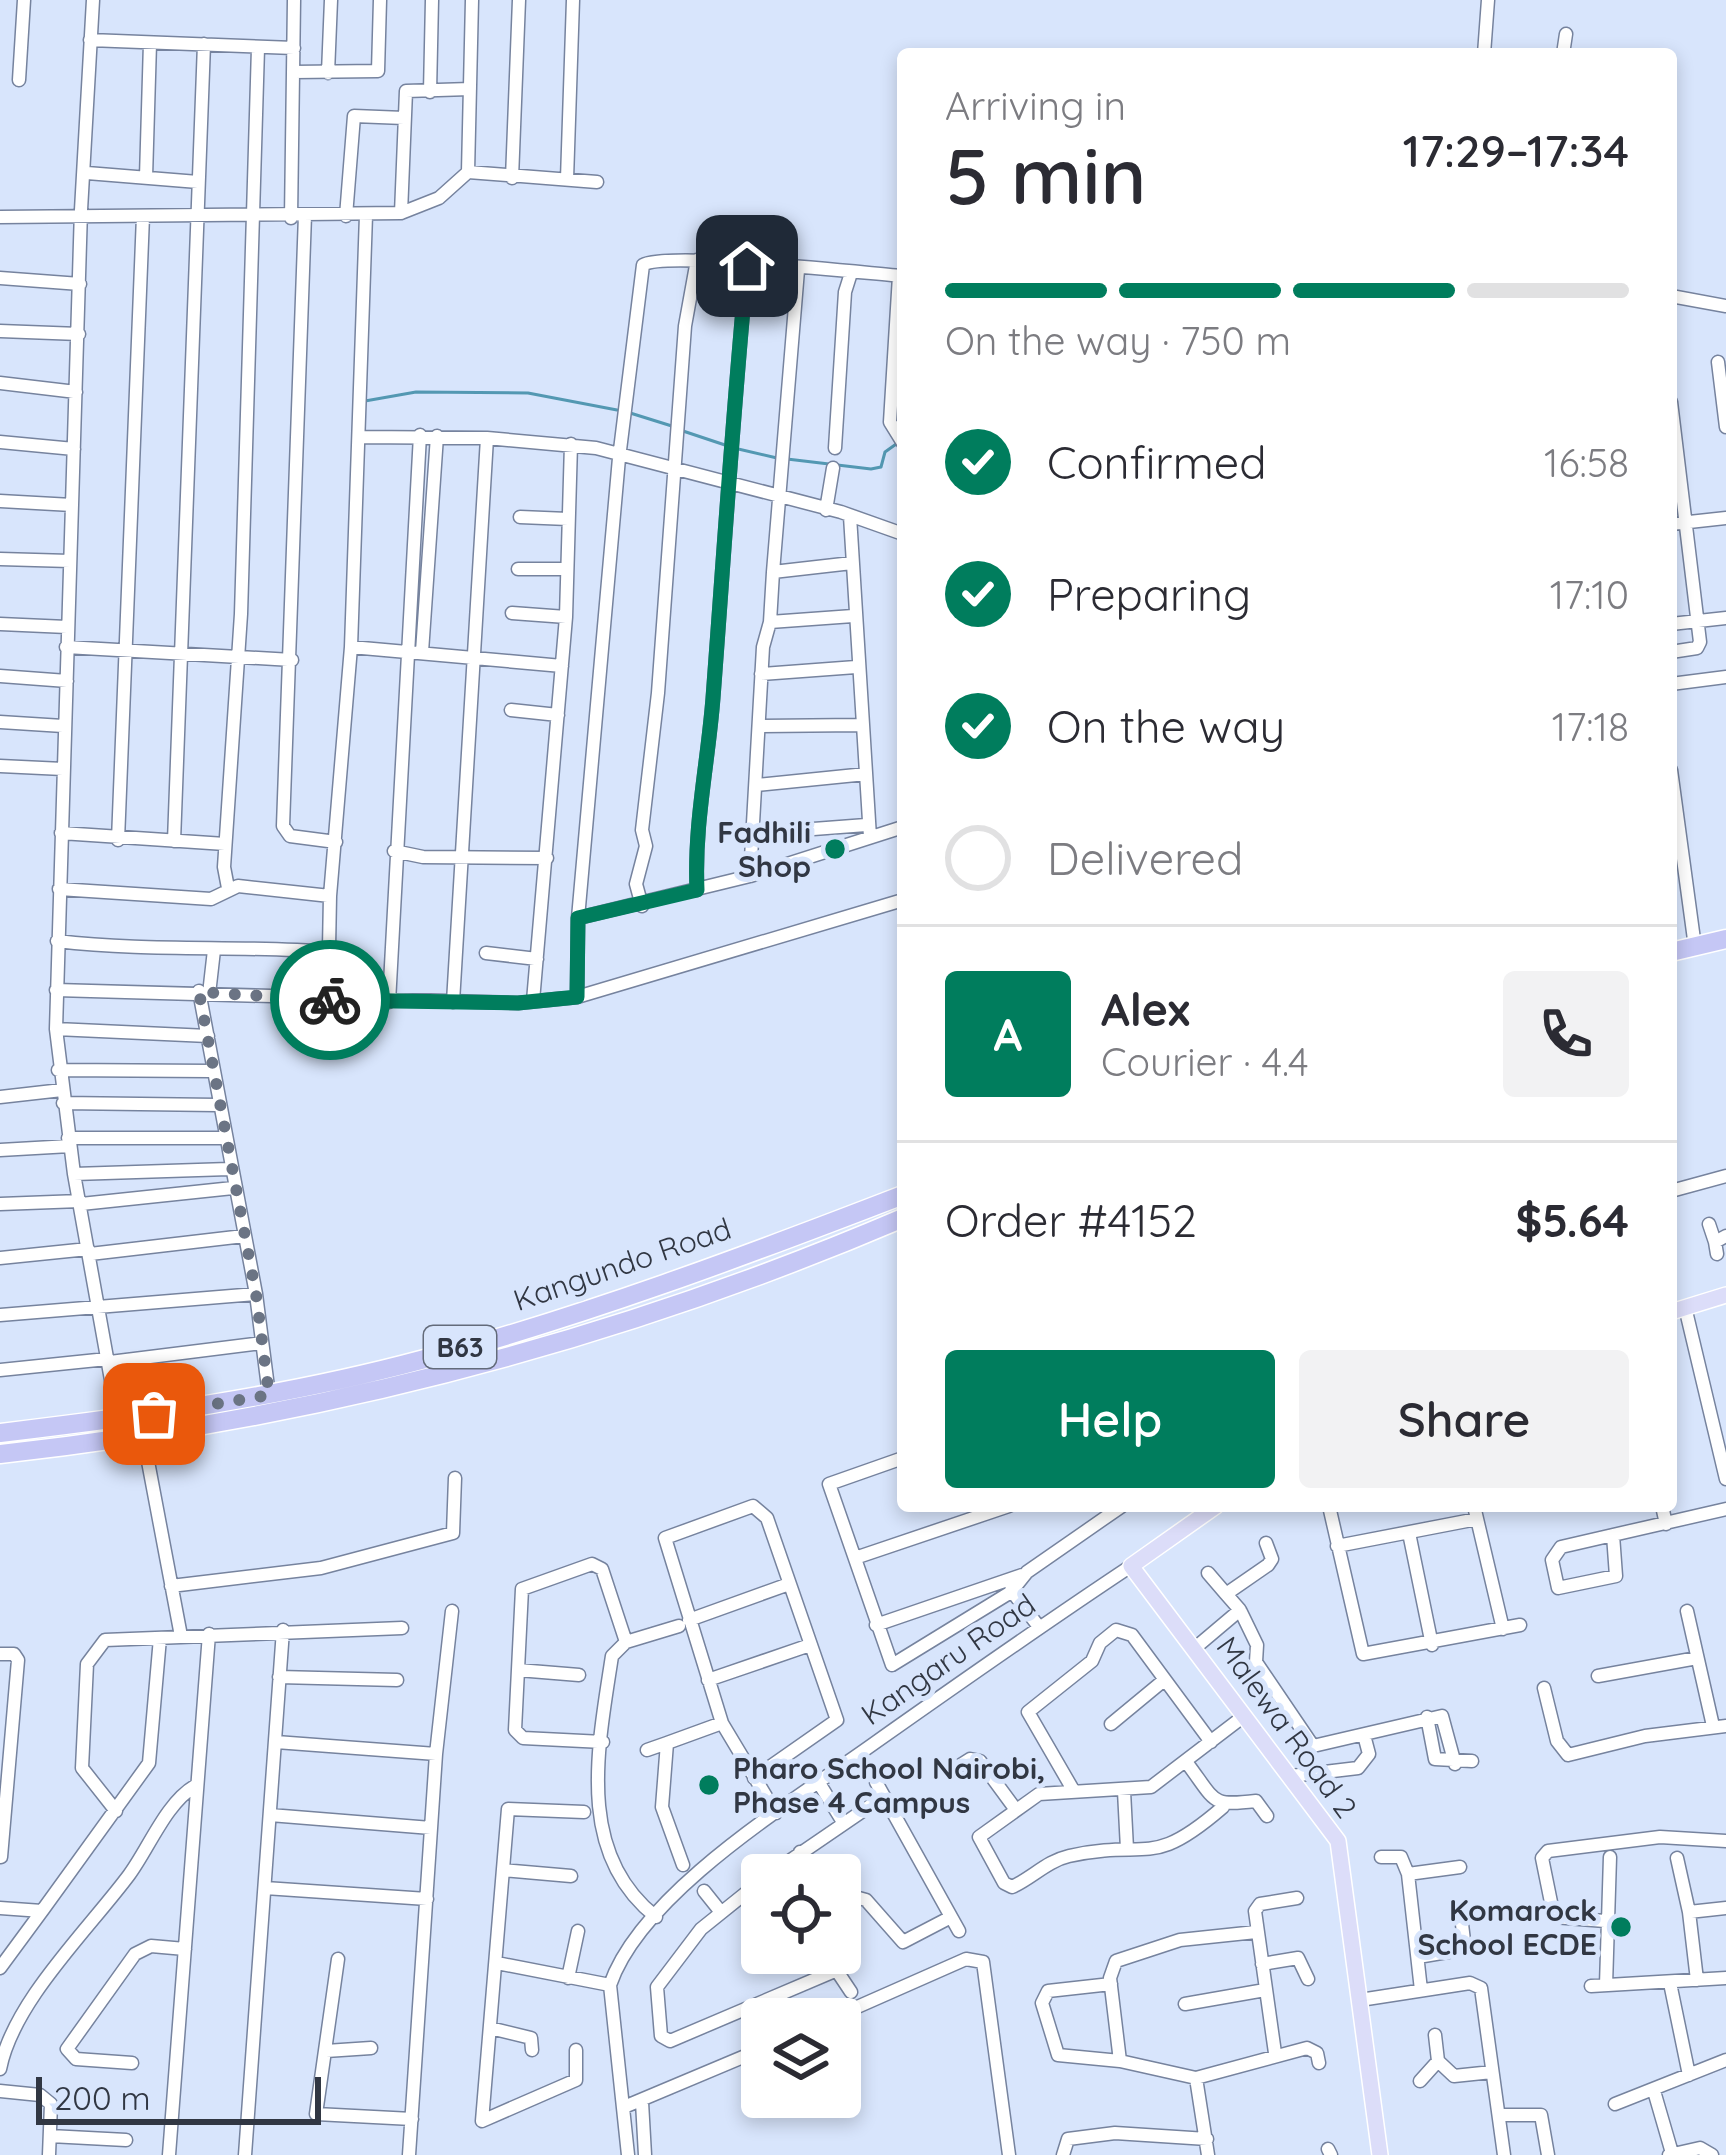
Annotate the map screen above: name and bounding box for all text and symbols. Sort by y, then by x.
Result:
text: Arriving in [945,81,1126,130]
text: 17:29–17:34 [1403,122,1629,178]
text: 5 min [945,126,1146,224]
pin [696,215,798,317]
icon: home [714,233,780,299]
text: On the way · 750 m [945,316,1291,365]
icon: check [945,429,1011,495]
text: Confirmed [1047,434,1266,490]
text: 16:58 [1544,438,1629,487]
icon: check [945,561,1011,627]
text: Preparing [1047,566,1251,622]
text: 17:10 [1550,570,1629,619]
icon: check [945,693,1011,759]
text: On the way [1047,698,1285,754]
text: 17:18 [1552,702,1629,751]
place label: Fadhili Shop [717,813,811,885]
text: Delivered [1047,830,1243,886]
marker: Fadhili Shop [822,836,848,862]
courier [270,940,390,1060]
icon: bike [297,967,363,1033]
button: phone [1503,971,1629,1097]
text: Alex [1101,981,1190,1037]
text: A [994,1006,1022,1062]
text: Courier · 4.4 [1101,1037,1309,1086]
text: Order #4152 [945,1192,1197,1248]
text: $5.64 [1515,1192,1629,1248]
street label: Kangundo Road [508,1209,736,1319]
road number: B63 [424,1326,496,1368]
button: Help [945,1350,1275,1488]
button: Share [1299,1350,1629,1488]
pin [103,1363,205,1465]
icon: bag [121,1381,187,1447]
street label: Kangaru Road [854,1585,1042,1733]
street label: Malewa Road 2 [1208,1629,1366,1825]
place label: Pharo School Nairobi, Phase 4 Campus [733,1749,1045,1821]
marker: Pharo School Nairobi, Phase 4 Campus [696,1772,722,1798]
map controls [741,1854,861,2118]
button: locate [741,1854,861,1974]
place label: Komarock School ECDE [1417,1891,1597,1963]
marker: Komarock School ECDE [1608,1914,1634,1940]
button: layers [741,1998,861,2118]
scale bar [36,2071,321,2124]
text: 200 m [54,2077,151,2118]

